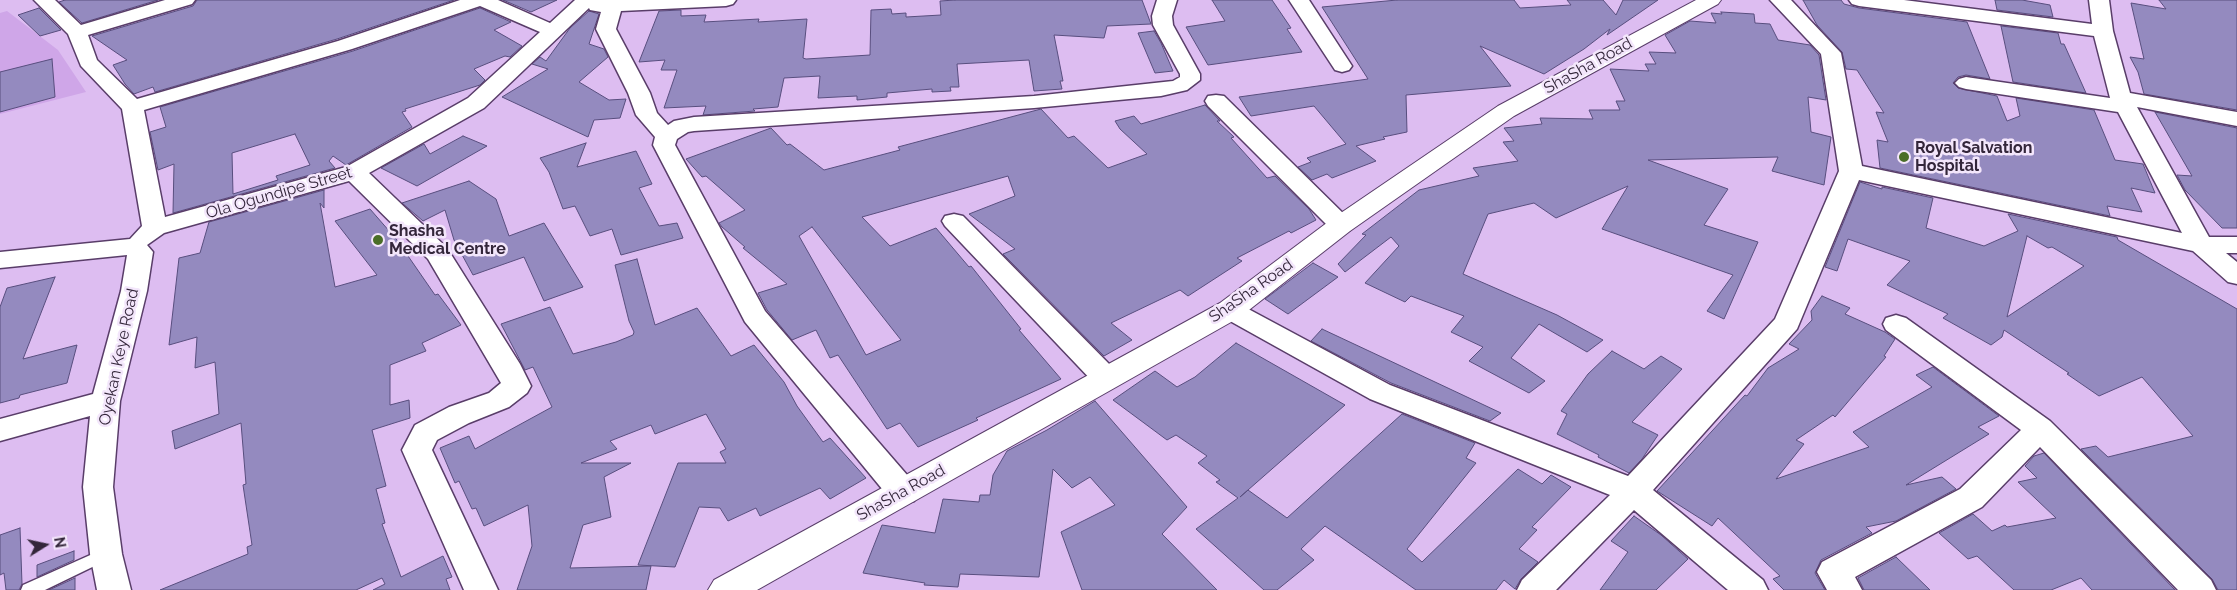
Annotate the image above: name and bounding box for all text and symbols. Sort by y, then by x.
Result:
street label: ShaSha Road [1540,34,1636,98]
place label: Royal Salvation Hospital [1915,138,2032,176]
marker: Royal Salvation Hospital [1897,150,1911,164]
street label: Ola Ogundipe Street [204,163,354,223]
place label: Shasha Medical Centre [389,221,506,259]
marker: Shasha Medical Centre [371,233,385,247]
street label: ShaSha Road [1205,255,1297,327]
street label: Oyekan Keye Road [95,287,143,427]
street label: ShaSha Road [853,461,949,525]
north arrow [20,520,70,570]
text: N [51,536,69,549]

